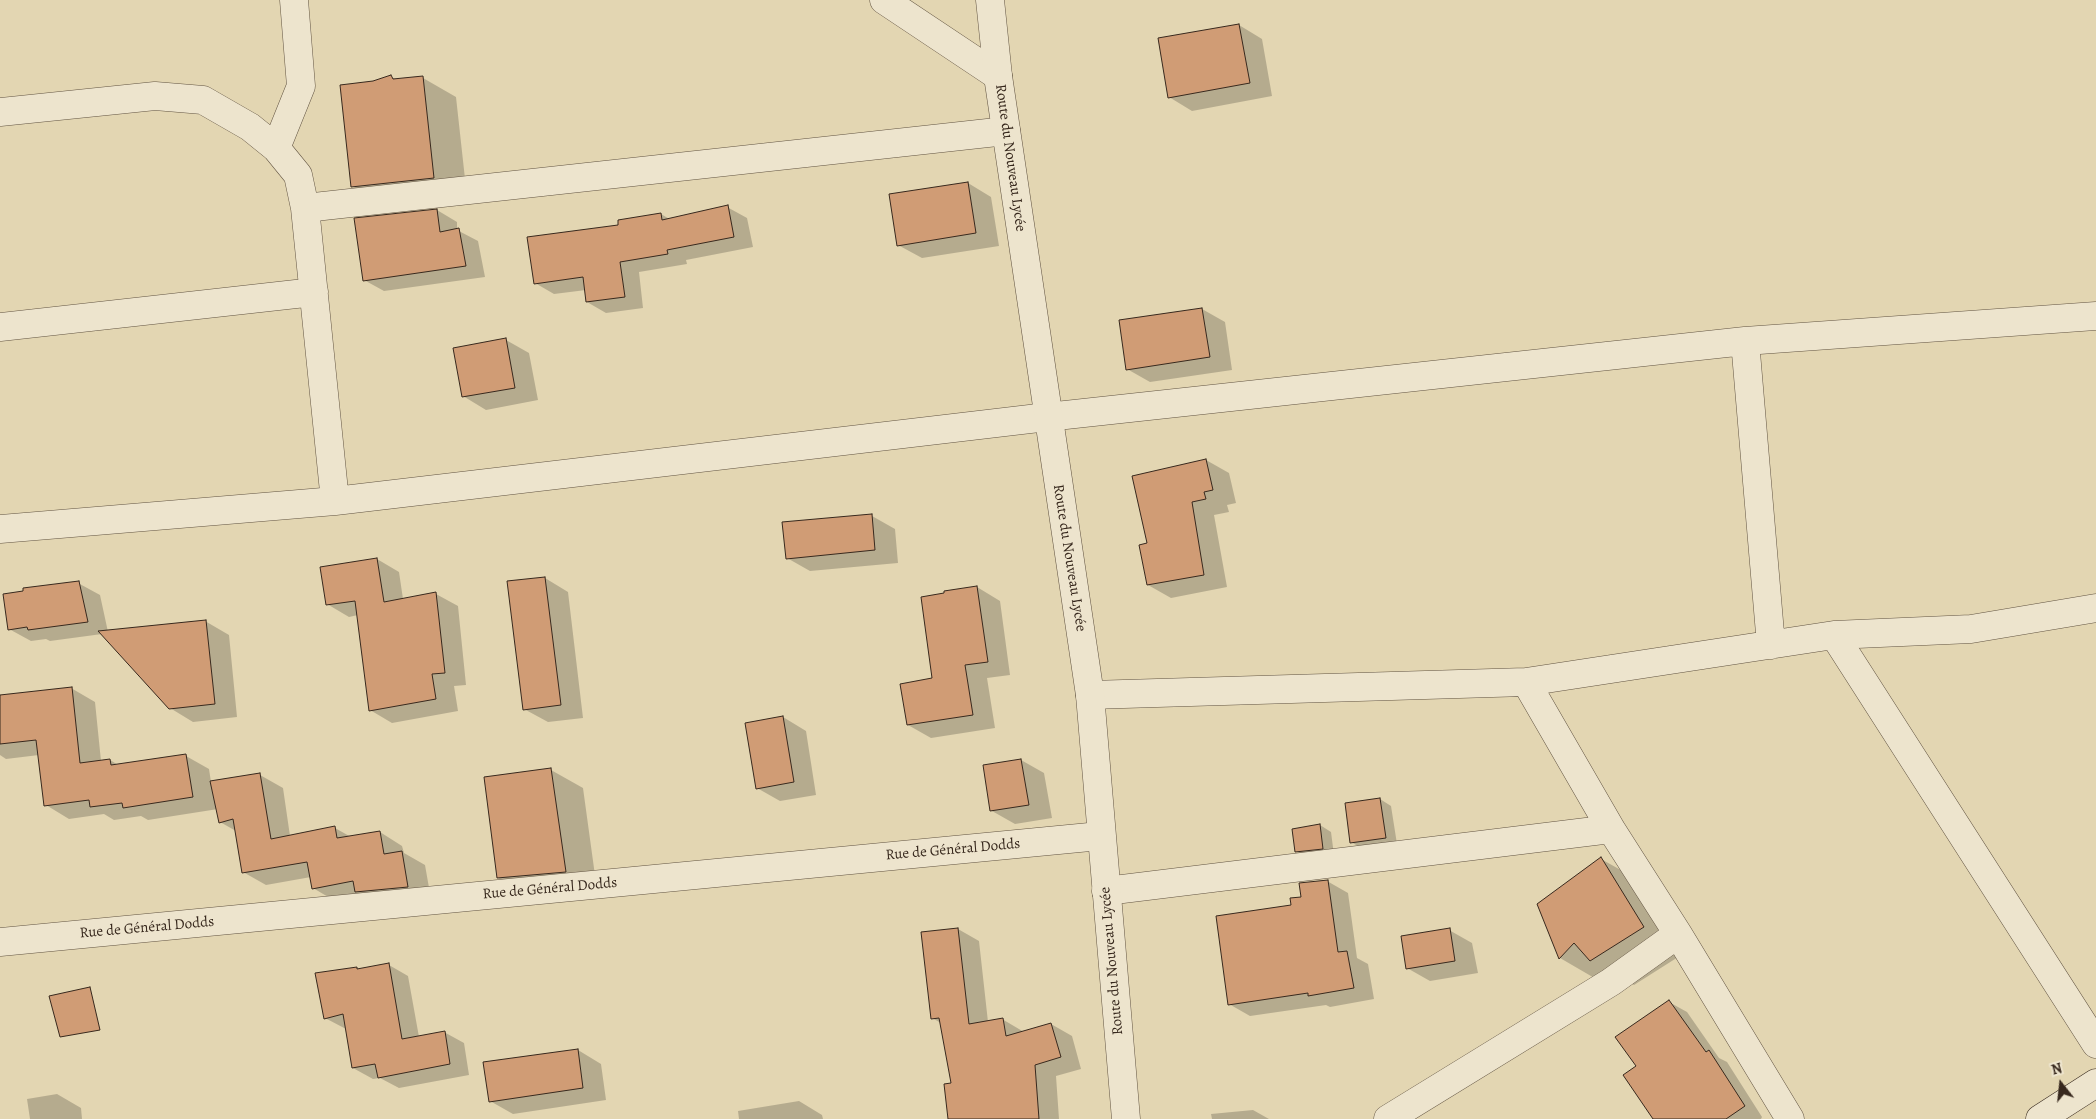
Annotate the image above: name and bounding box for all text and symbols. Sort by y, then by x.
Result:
street label: Route du Nouveau Lycée [991,83,1029,233]
street label: Route du Nouveau Lycée [1048,483,1090,633]
street label: Rue de Général Dodds [885,835,1021,865]
street label: Rue de Général Dodds [482,874,618,904]
street label: Route du Nouveau Lycée [1097,886,1127,1036]
street label: Rue de Général Dodds [79,913,215,943]
north arrow [2036,1059,2086,1109]
text: N [2049,1059,2064,1080]

